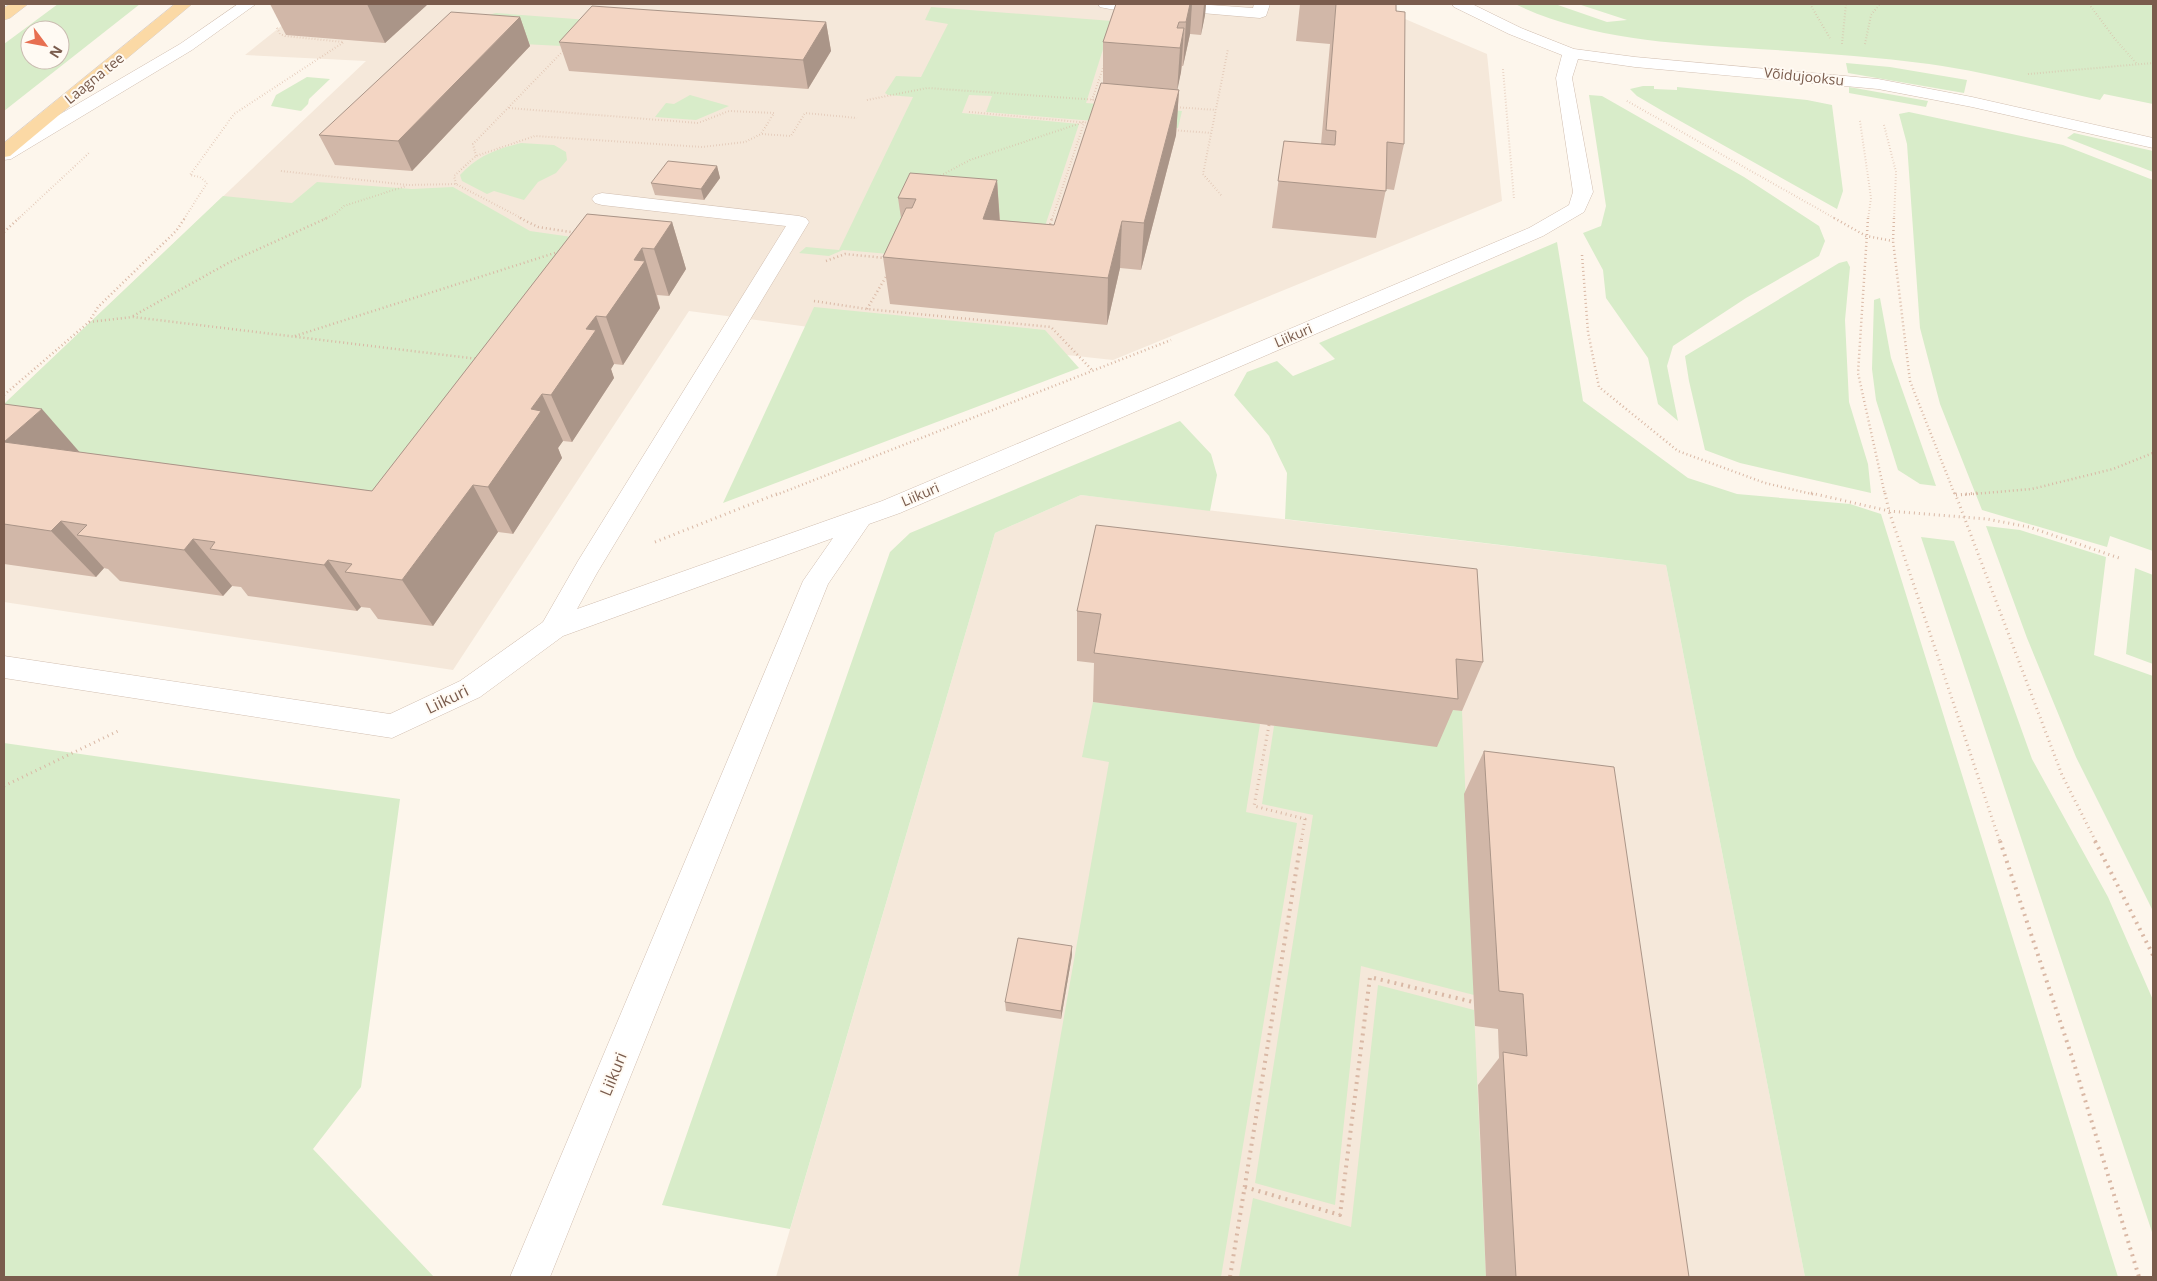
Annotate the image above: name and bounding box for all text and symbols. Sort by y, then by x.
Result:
north arrow [20,20,70,70]
text: N [45,42,68,62]
street label: Laagna tee [60,48,128,108]
street label: Võidujooksu [1763,62,1845,90]
street label: Liikuri [1271,319,1315,351]
street label: Liikuri [898,478,942,510]
street label: Liikuri [422,679,472,719]
street label: Liikuri [594,1049,632,1099]

